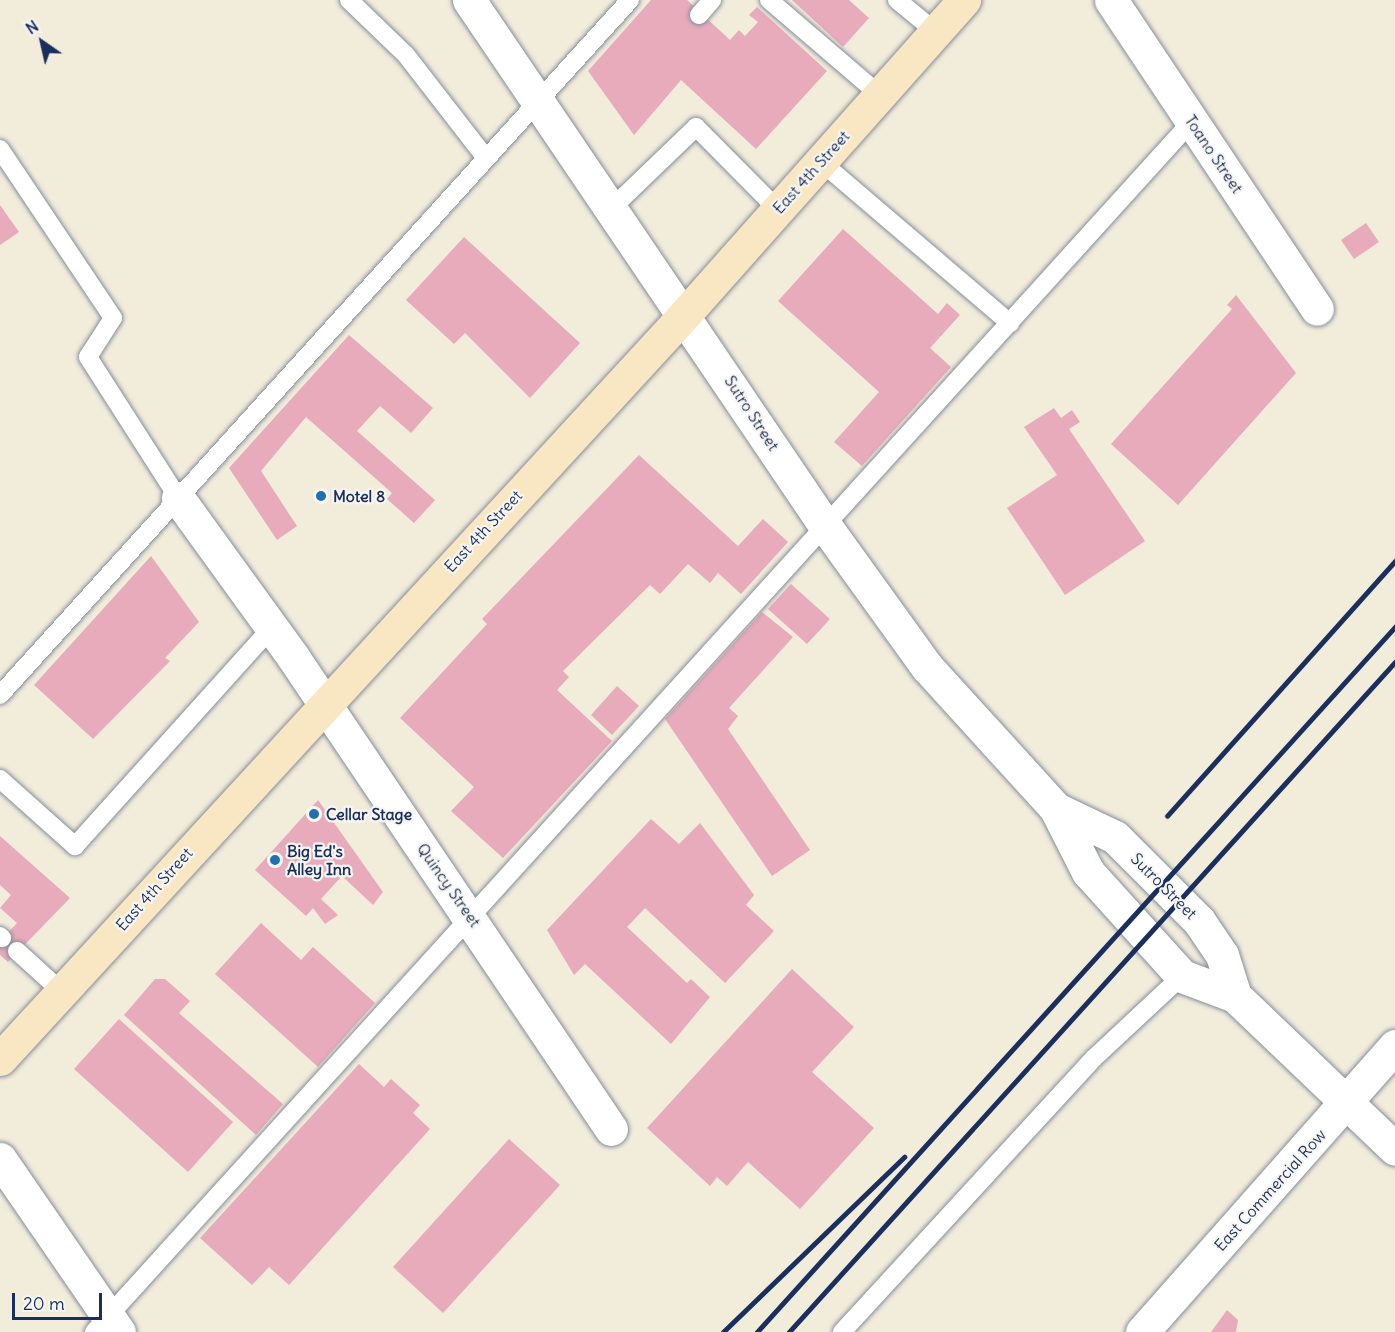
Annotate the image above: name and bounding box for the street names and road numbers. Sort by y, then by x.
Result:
street label: Toano Street [1181,111,1247,197]
street label: East 4th Street [769,126,853,218]
street label: Sutro Street [721,372,783,454]
street label: East 4th Street [440,486,526,576]
street label: Quincy Street [413,839,485,931]
street label: East 4th Street [112,843,196,935]
street label: Sutro Street [1127,849,1201,923]
street label: East Commercial Row [1210,1125,1330,1255]

